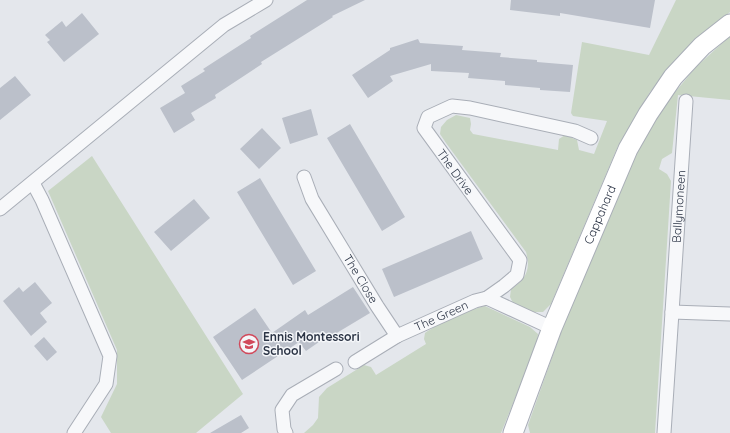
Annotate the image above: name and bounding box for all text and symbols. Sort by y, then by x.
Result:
street label: The Drive [434,146,477,198]
street label: Ballymoneen [669,170,688,243]
street label: Cappahard [580,183,619,246]
street label: The Close [341,252,382,306]
street label: The Green [412,297,470,334]
place label: Ennis Montessori School [263,329,360,358]
school or university icon: Ennis Montessori School [238,333,260,355]

